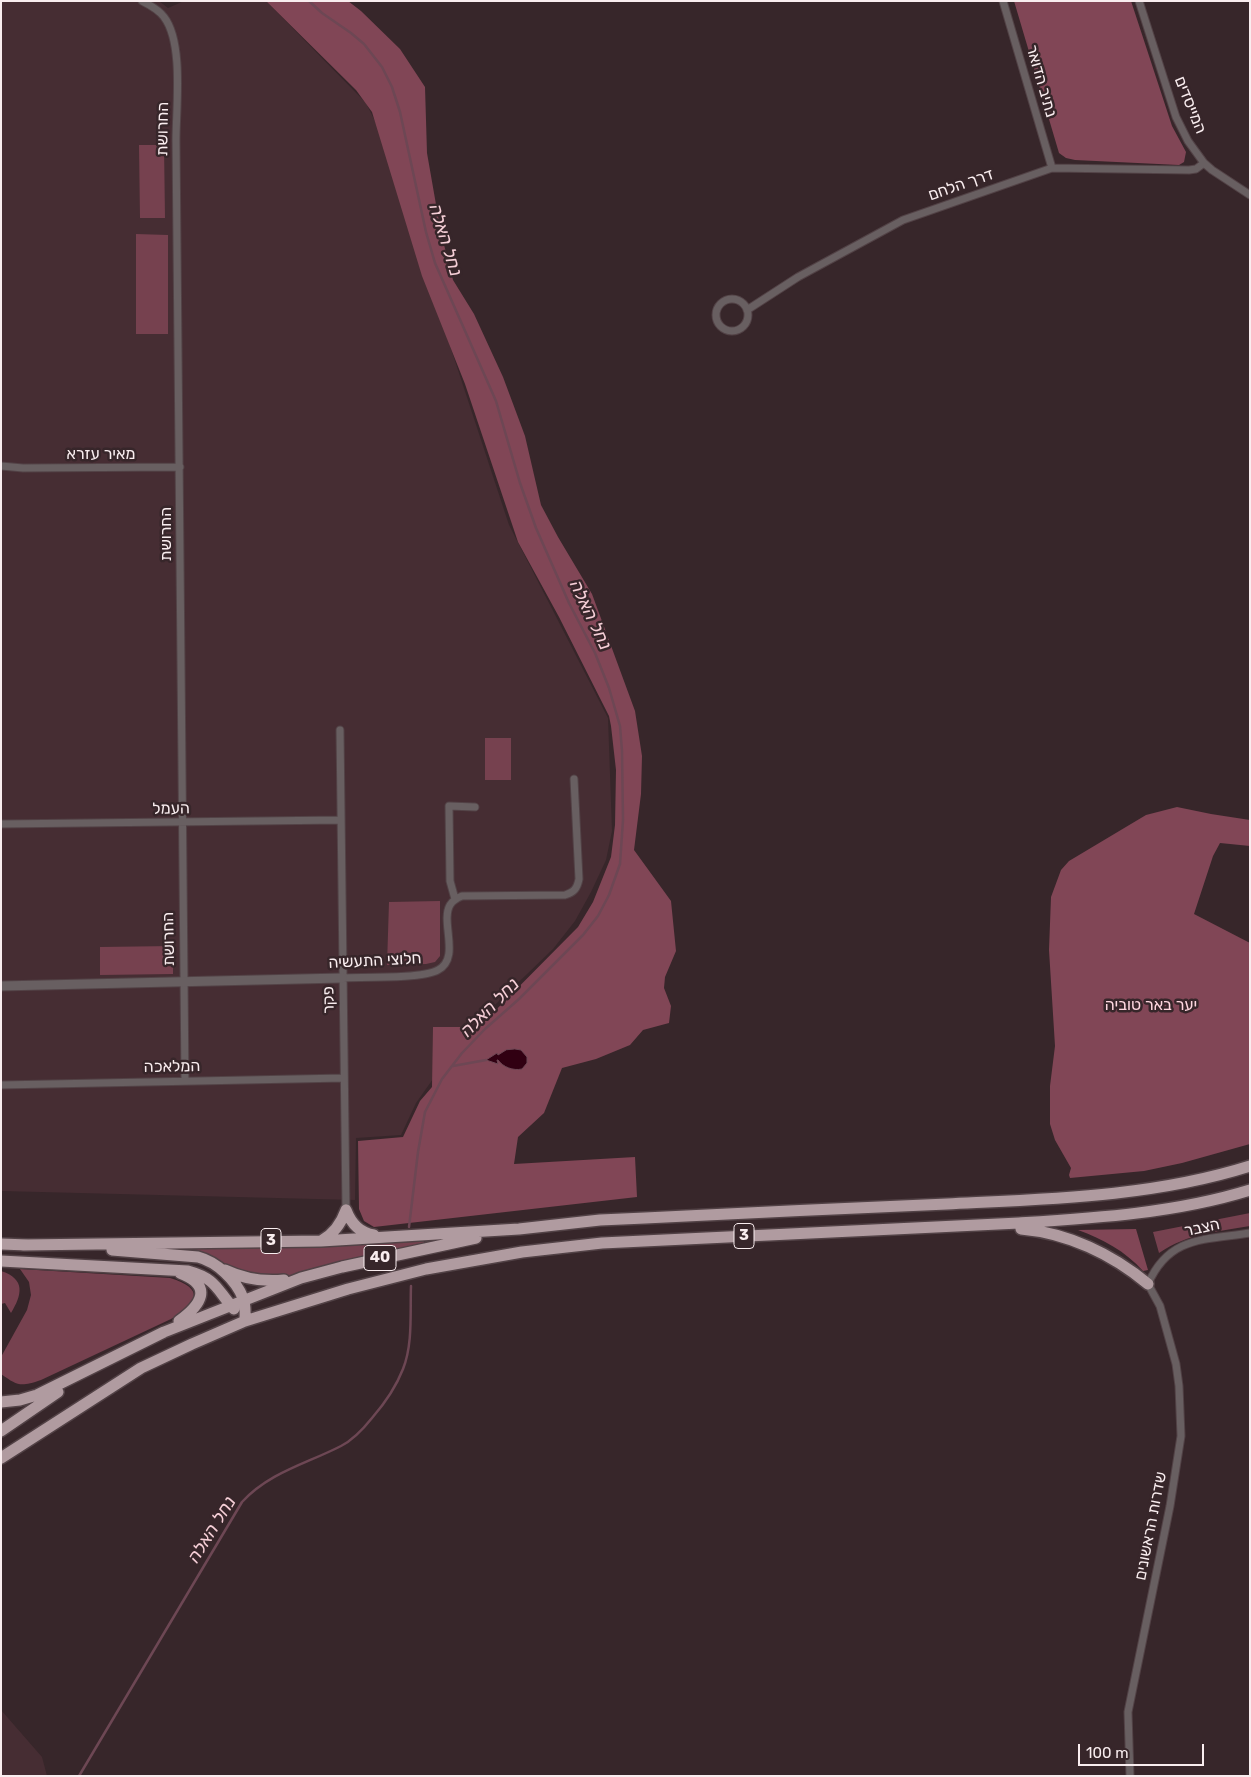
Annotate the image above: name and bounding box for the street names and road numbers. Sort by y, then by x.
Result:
street label: נתיב הדואר [1022,43,1060,119]
street label: המייסדים [1170,74,1210,136]
street label: החרושת [153,102,173,156]
street label: דרך הלחם [926,165,996,205]
street label: מאיר עזרא [67,444,135,464]
street label: החרושת [156,507,176,561]
street label: העמל [152,799,190,819]
street label: החרושת [159,912,179,966]
street label: חלוצי התעשיה [328,949,422,973]
street label: פקר [319,986,339,1014]
street label: המלאכה [144,1057,200,1077]
street label: הצבר [1183,1215,1221,1241]
road number: 3 [734,1224,754,1248]
road number: 3 [261,1228,281,1254]
road number: 40 [364,1246,396,1270]
street label: שדרות הראשונים [1131,1470,1171,1582]

